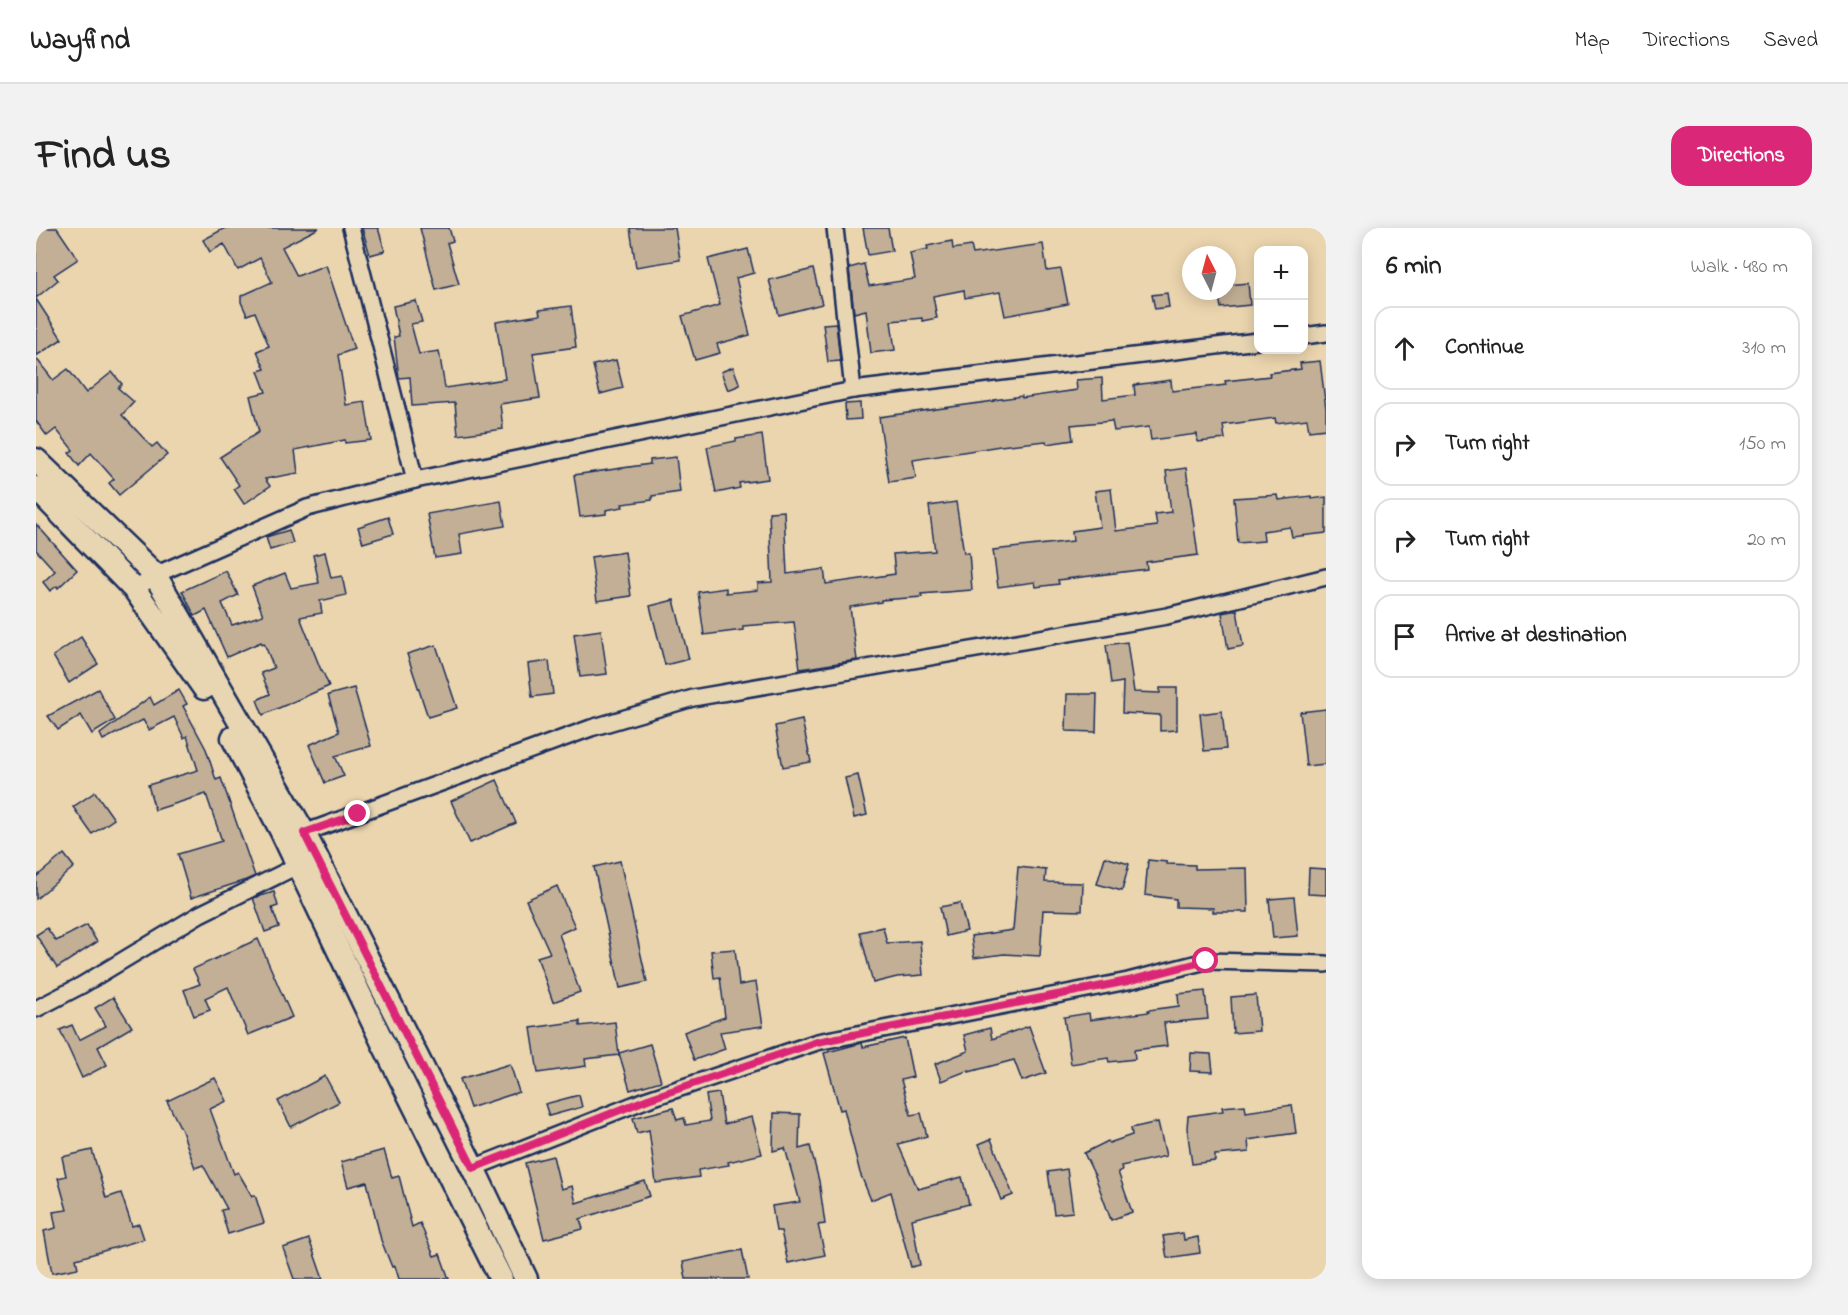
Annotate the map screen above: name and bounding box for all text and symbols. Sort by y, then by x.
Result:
text: Wayfind [30,21,130,62]
text: Map [1574,26,1610,56]
text: Directions [1643,26,1730,56]
text: Saved [1763,26,1818,56]
text: Find us [36,126,171,187]
button: Directions [1671,126,1812,186]
north arrow [1182,246,1236,300]
map controls [1254,246,1308,354]
button: + [1254,246,1308,300]
text: 6 min [1386,248,1442,286]
text: Walk · 480 m [1690,253,1788,282]
button: − [1254,300,1308,354]
icon: ahead [1388,332,1421,365]
text: Continue [1445,332,1524,364]
text: 310 m [1742,334,1786,363]
icon: right [1388,428,1421,461]
text: Turn right [1445,428,1530,460]
text: 150 m [1739,430,1786,459]
icon: right [1388,524,1421,557]
text: Turn right [1445,524,1530,556]
text: 20 m [1747,526,1786,555]
icon: arrive [1388,620,1421,653]
text: Arrive at destination [1445,620,1627,652]
route end [344,800,370,826]
route start [1192,947,1218,973]

